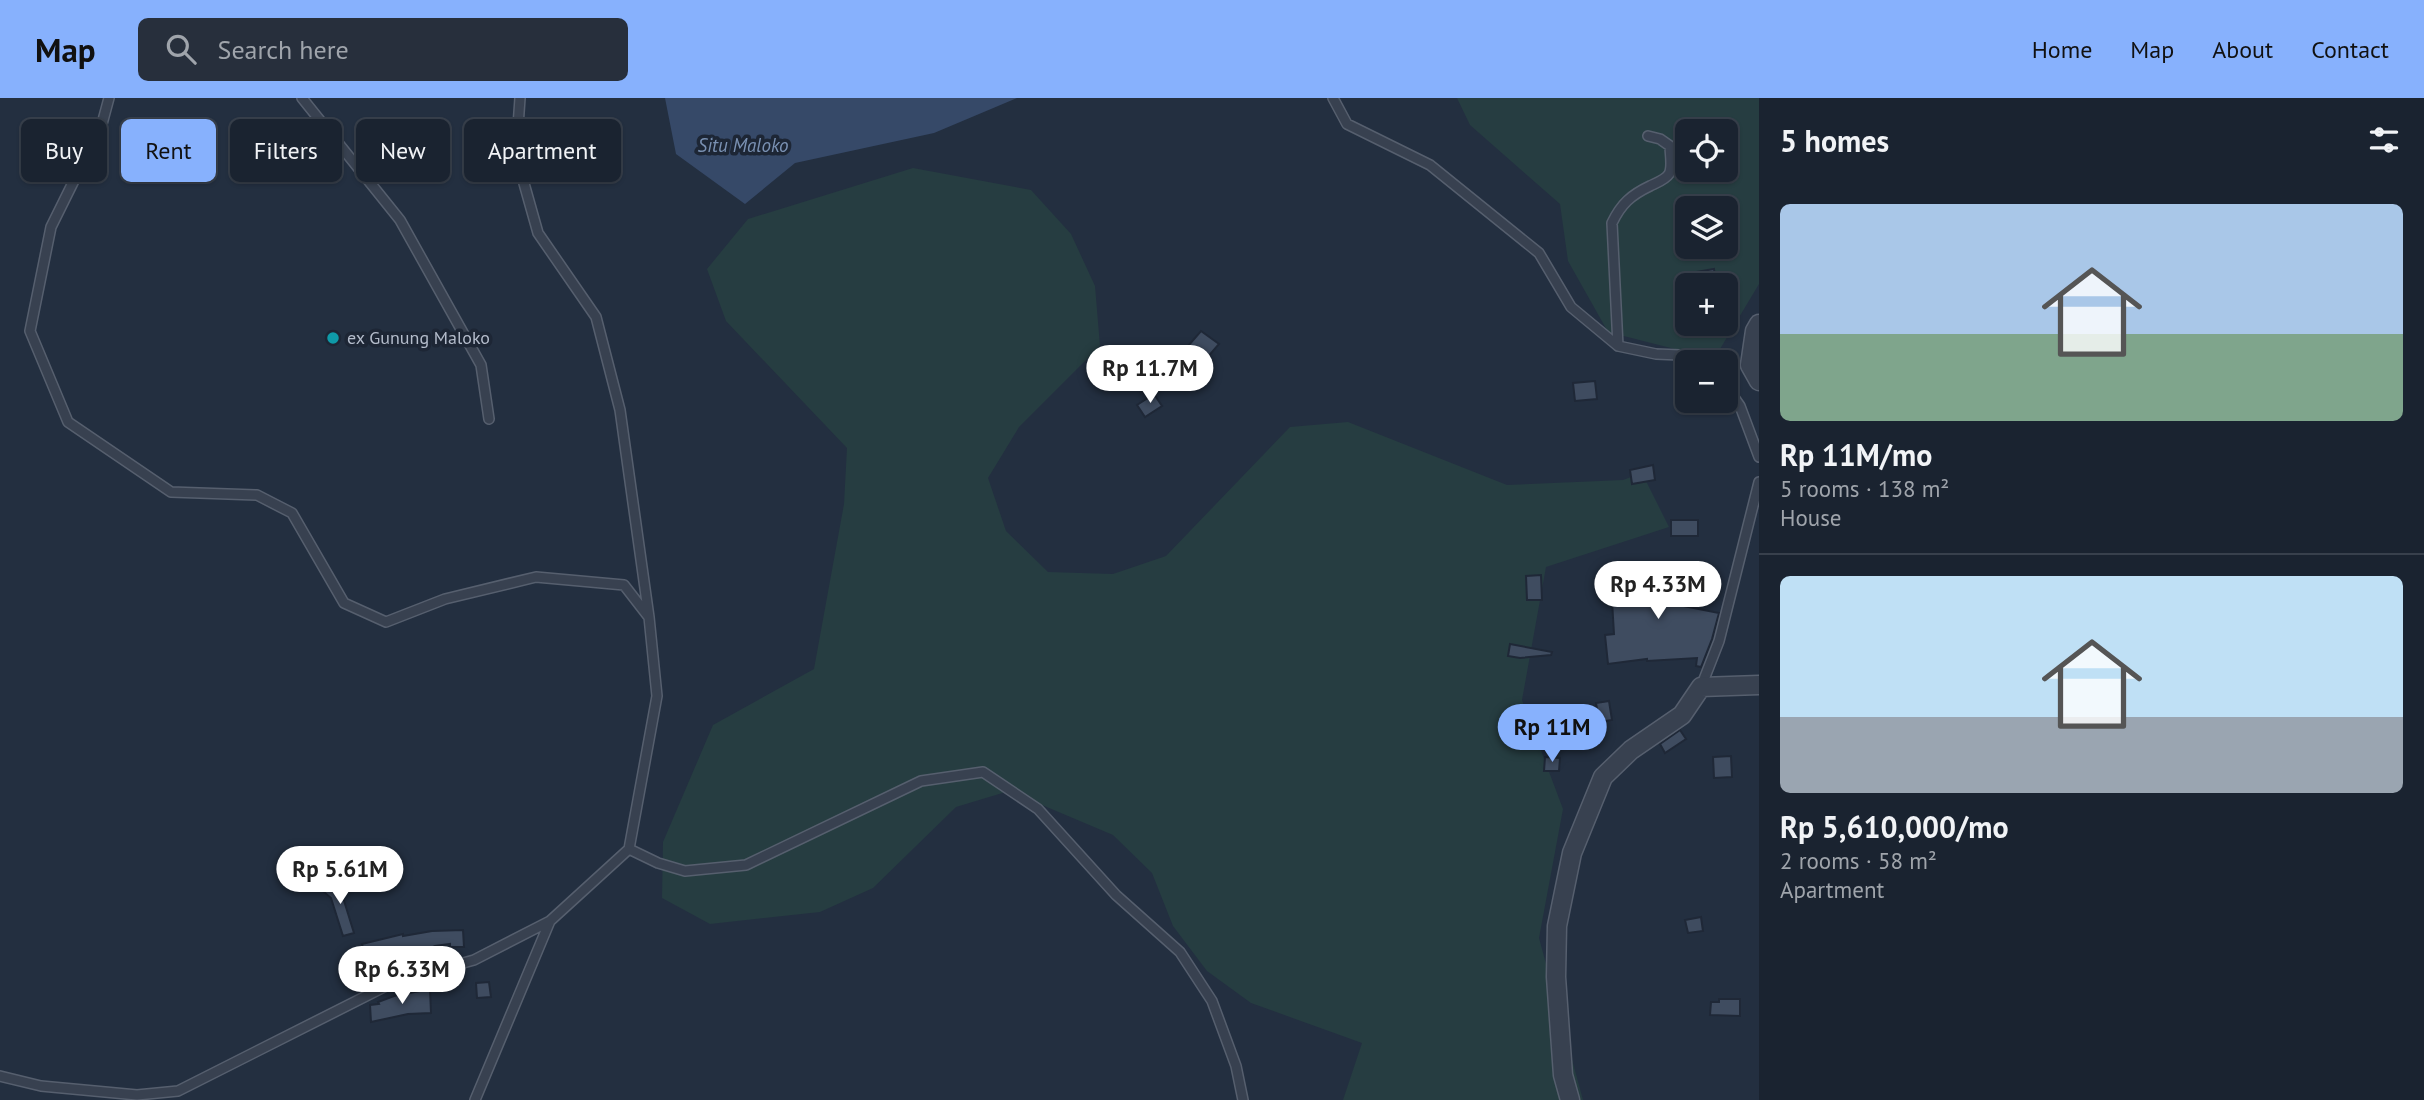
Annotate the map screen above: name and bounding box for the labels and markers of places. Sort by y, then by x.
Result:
place label: ex Gunung Maloko [347,326,490,349]
marker: ex Gunung Maloko [325,330,341,346]
pin: Rp 11.7M [1078,345,1222,405]
pin: Rp 4.33M [1586,561,1730,621]
pin: Rp 11M [1495,704,1609,764]
pin: Rp 5.61M [268,846,412,906]
pin: Rp 6.33M [330,946,474,1006]

